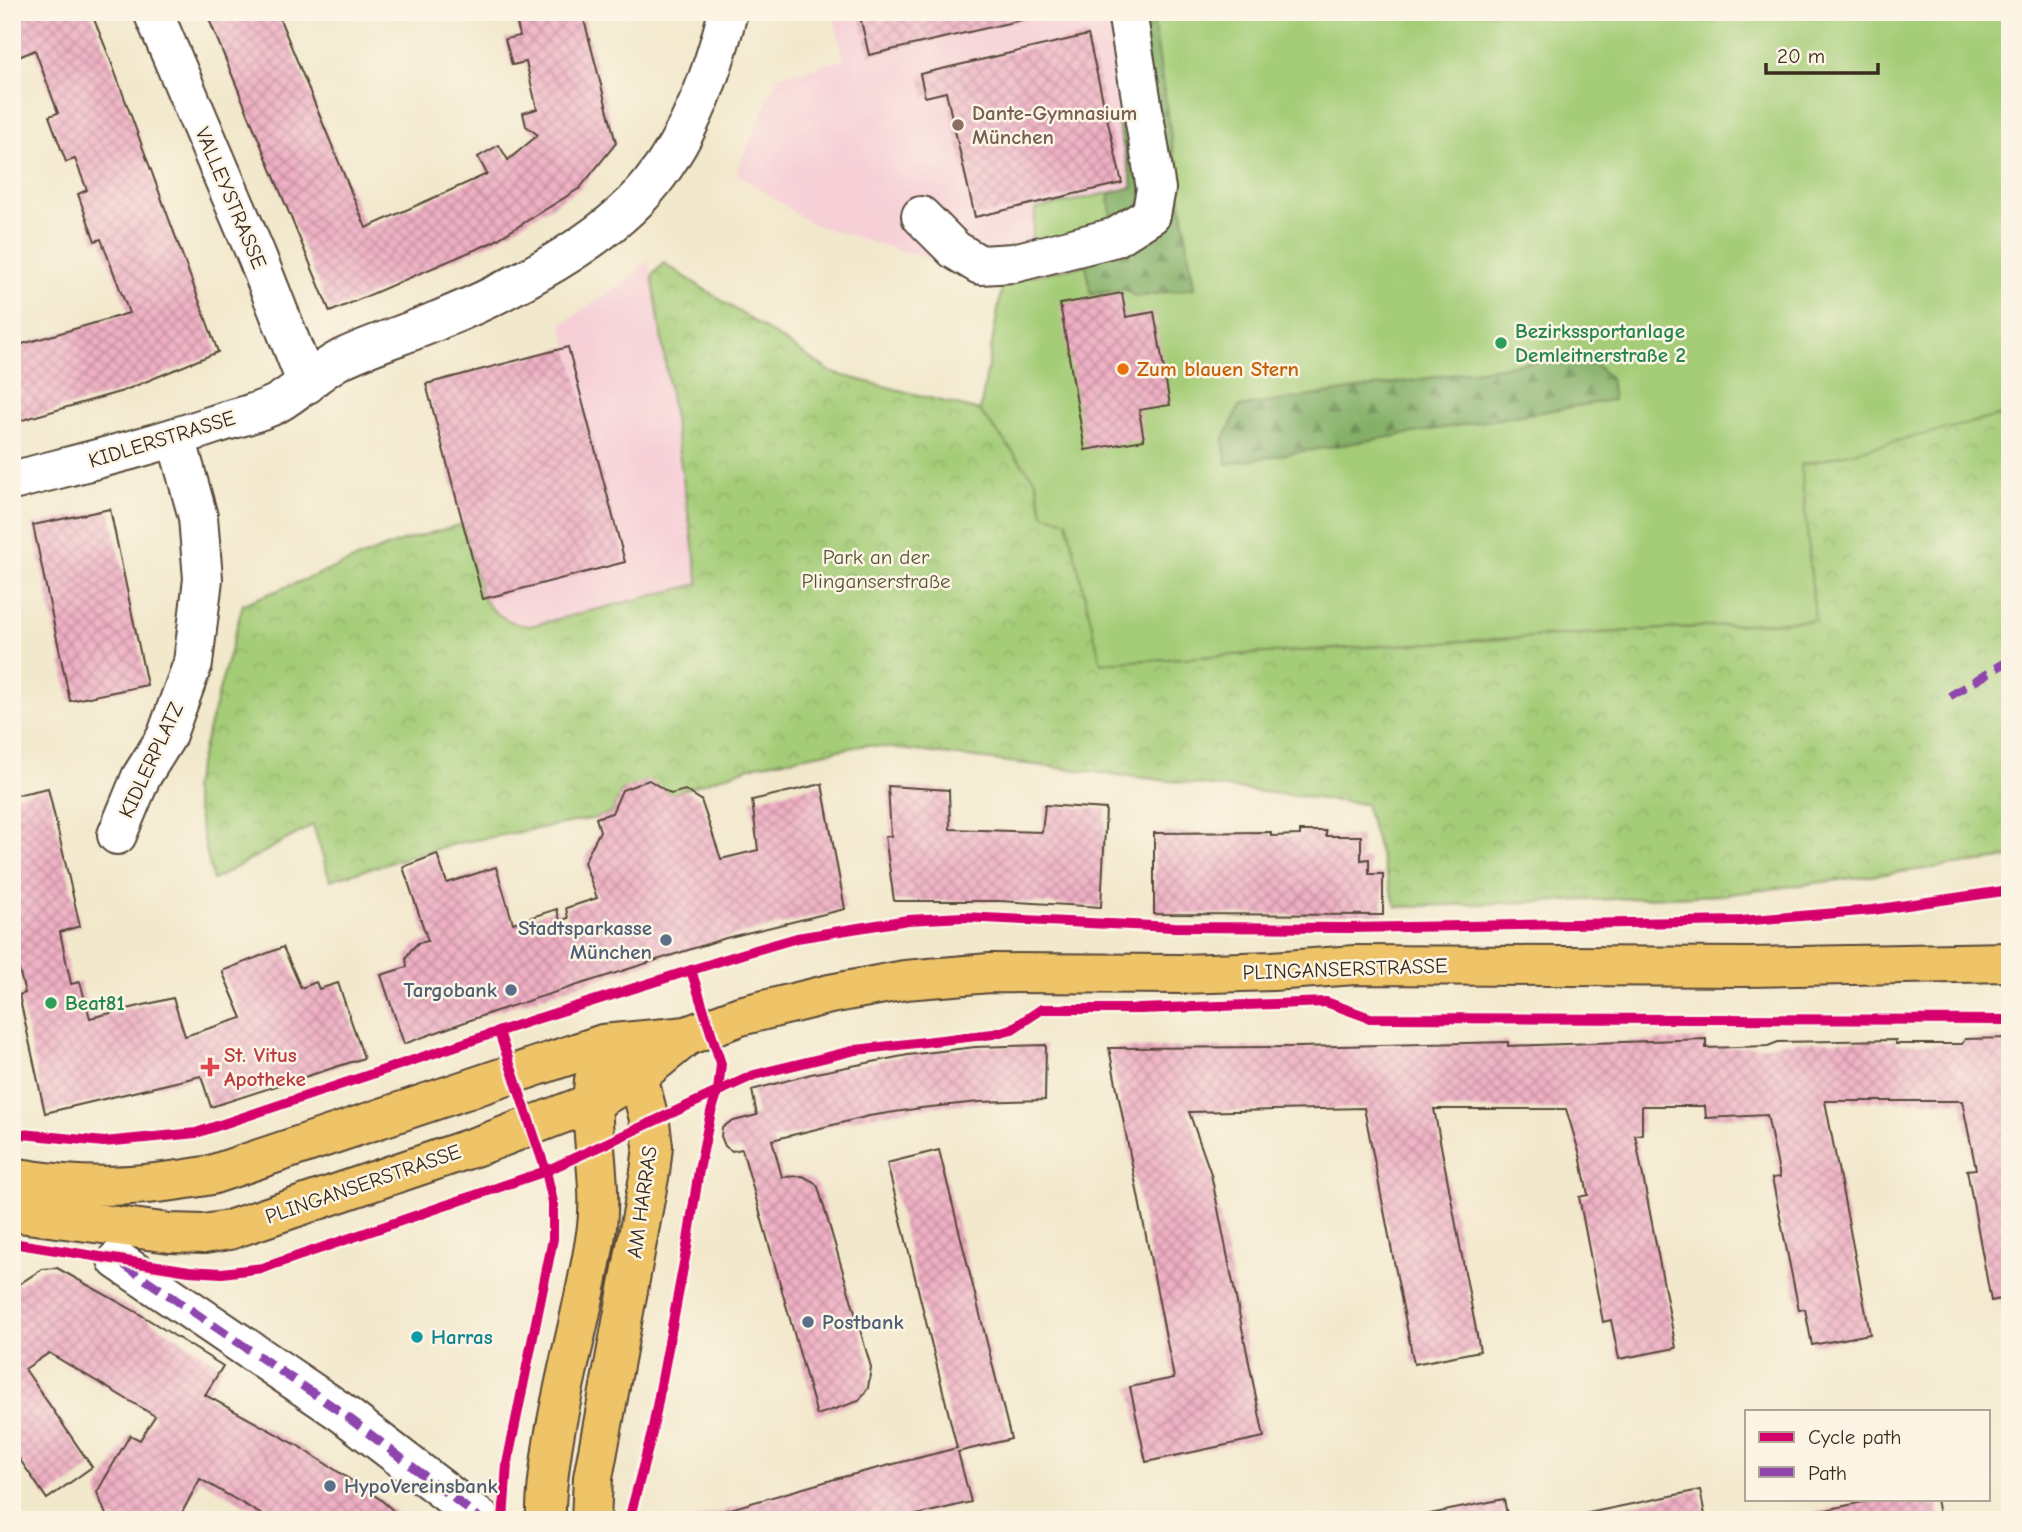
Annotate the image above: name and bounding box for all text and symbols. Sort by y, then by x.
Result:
scale bar [1766,32,1878,76]
text: 20 m [1777,44,1825,68]
place label: Dante-Gymnasium München [972,101,1137,149]
marker: Dante-Gymnasium München [950,117,966,133]
street label: VALLEYSTRASSE [190,124,272,272]
place label: Bezirkssportanlage Demleitnerstraße 2 [1515,319,1686,367]
marker: Bezirkssportanlage Demleitnerstraße 2 [1493,335,1509,351]
place label: Zum blauen Stern [1137,357,1299,381]
marker: Zum blauen Stern [1115,361,1131,377]
street label: KIDLERSTRASSE [86,405,238,473]
park label: Park an der Plinganserstraße [802,545,950,593]
street label: KIDLERPLATZ [114,698,188,822]
place label: Stadtsparkasse München [518,916,652,964]
marker: Stadtsparkasse München [658,932,674,948]
street label: PLINGANSERSTRASSE [1242,953,1448,985]
place label: Targobank [403,978,498,1002]
marker: Targobank [503,982,519,998]
place label: Beat81 [65,991,125,1015]
marker: Beat81 [43,995,59,1011]
place label: St. Vitus Apotheke [224,1043,306,1091]
marker: St. Vitus Apotheke [202,1059,218,1075]
street label: PLINGANSERSTRASSE [262,1139,464,1229]
street label: AM HARRAS [622,1144,662,1260]
place label: Postbank [822,1310,904,1334]
marker: Postbank [800,1314,816,1330]
place label: Harras [431,1325,493,1349]
marker: Harras [409,1329,425,1345]
legend [1745,1410,1990,1500]
text: Cycle path [1808,1425,1901,1449]
text: Path [1808,1461,1847,1485]
place label: HypoVereinsbank [344,1474,498,1498]
marker: HypoVereinsbank [322,1478,338,1494]

